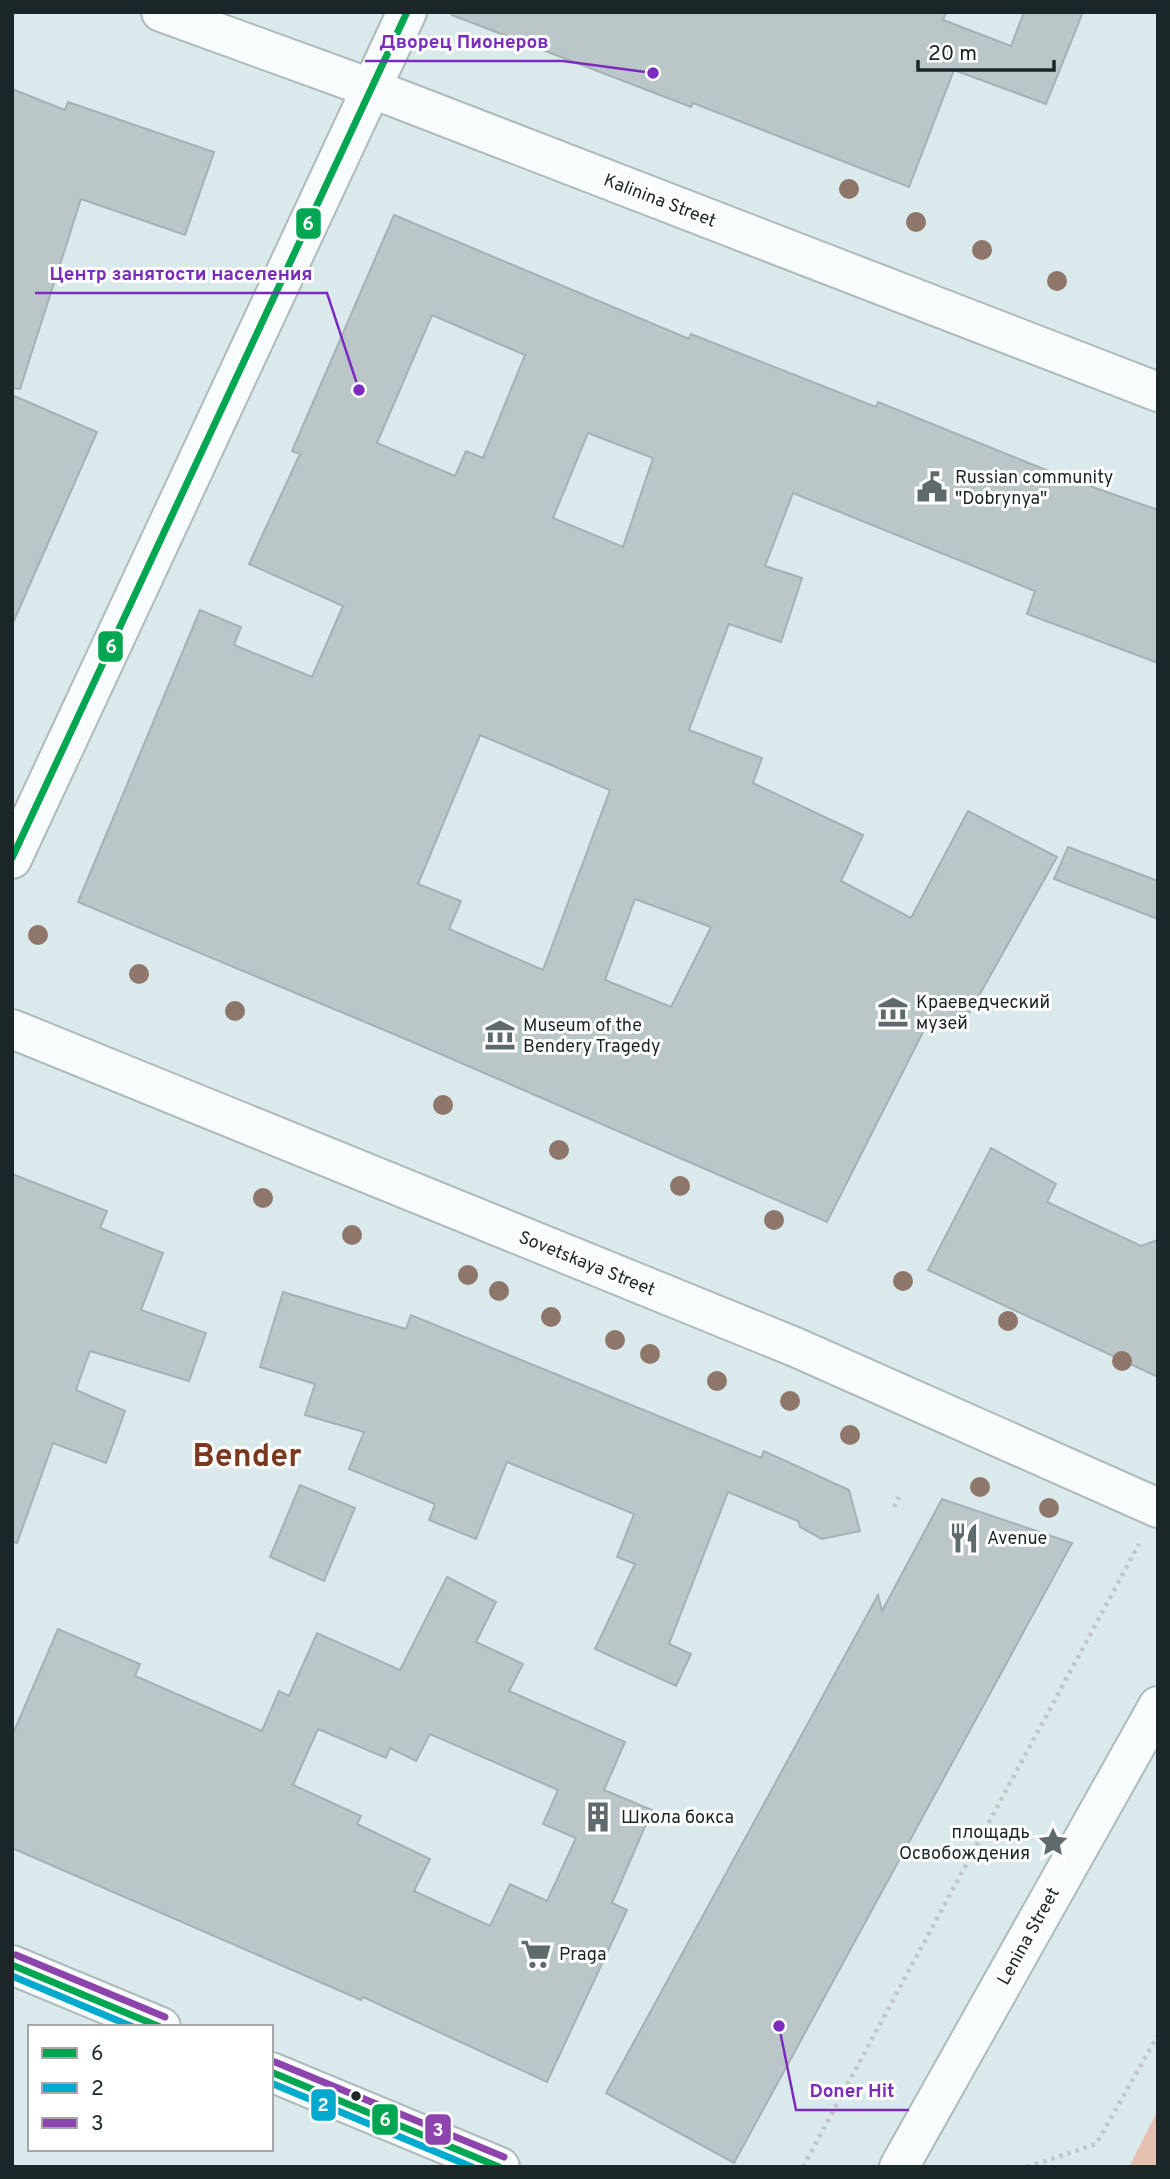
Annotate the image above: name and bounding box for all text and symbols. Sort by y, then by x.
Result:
callout: Дворец Пионеров [365,21,563,61]
scale bar [918,28,1054,72]
text: Дворец Пионеров [379,31,549,55]
text: 20 m [928,41,977,68]
street label: Kalinina Street [600,169,719,233]
line badge: 6 [295,207,322,240]
text: 6 [302,213,314,237]
callout: Центр занятости населения [35,253,327,293]
text: Центр занятости населения [49,263,313,287]
place label: Russian community "Dobrynya" [955,467,1113,511]
public building icon: Russian community "Dobrynya" [915,470,949,504]
line badge: 6 [97,630,124,663]
text: 6 [105,636,117,660]
place label: Краеведческий музей [916,992,1050,1036]
museum icon: Краеведческий музей [876,995,910,1029]
place label: Museum of the Bendery Tragedy [523,1015,660,1059]
museum icon: Museum of the Bendery Tragedy [483,1018,517,1052]
street label: Sovetskaya Street [515,1227,658,1302]
district label: Bender [192,1438,302,1478]
restaurant icon: Avenue [947,1521,981,1555]
place label: Avenue [987,1528,1047,1551]
building icon: Школа бокса [581,1800,615,1834]
place label: Школа бокса [621,1807,734,1830]
place label: площадь Освобождения [899,1822,1030,1866]
place icon: площадь Освобождения [1036,1825,1070,1859]
street label: Lenina Street [993,1884,1066,1990]
supermarket icon: Praga [519,1937,553,1971]
place label: Praga [559,1944,606,1967]
legend [28,2025,273,2151]
text: 6 [91,2041,104,2068]
callout: Doner Hit [796,2070,909,2110]
text: 2 [91,2076,104,2103]
text: Doner Hit [810,2080,894,2104]
line badge: 2 [310,2088,337,2122]
unlabelled marker [349,2089,363,2103]
text: 2 [317,2094,329,2118]
line badge: 6 [371,2103,399,2136]
text: 6 [379,2109,391,2133]
text: 3 [91,2111,104,2138]
line badge: 3 [424,2113,452,2146]
text: 3 [432,2119,444,2143]

